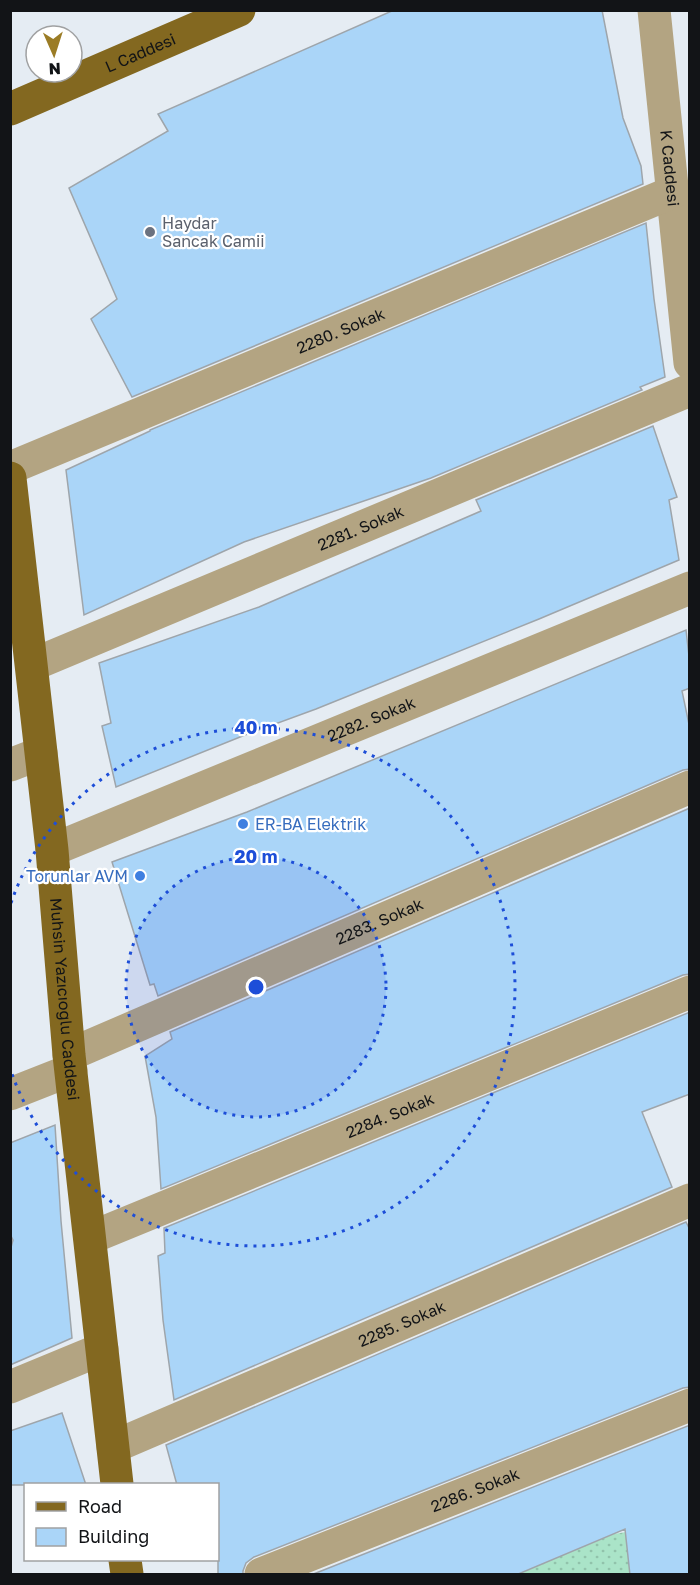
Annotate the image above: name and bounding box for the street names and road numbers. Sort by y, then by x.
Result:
street label: L Caddesi [102,29,179,77]
street label: K Caddesi [656,129,684,207]
street label: 2280. Sokak [293,303,388,358]
street label: 2281. Sokak [314,501,407,555]
street label: 2282. Sokak [324,692,418,746]
street label: 2283. Sokak [333,893,426,949]
street label: Muhsin Yazıcıoğlu Caddesi [46,897,84,1101]
street label: 2284. Sokak [343,1088,437,1142]
street label: 2285. Sokak [355,1296,448,1351]
street label: 2286. Sokak [428,1463,522,1516]

